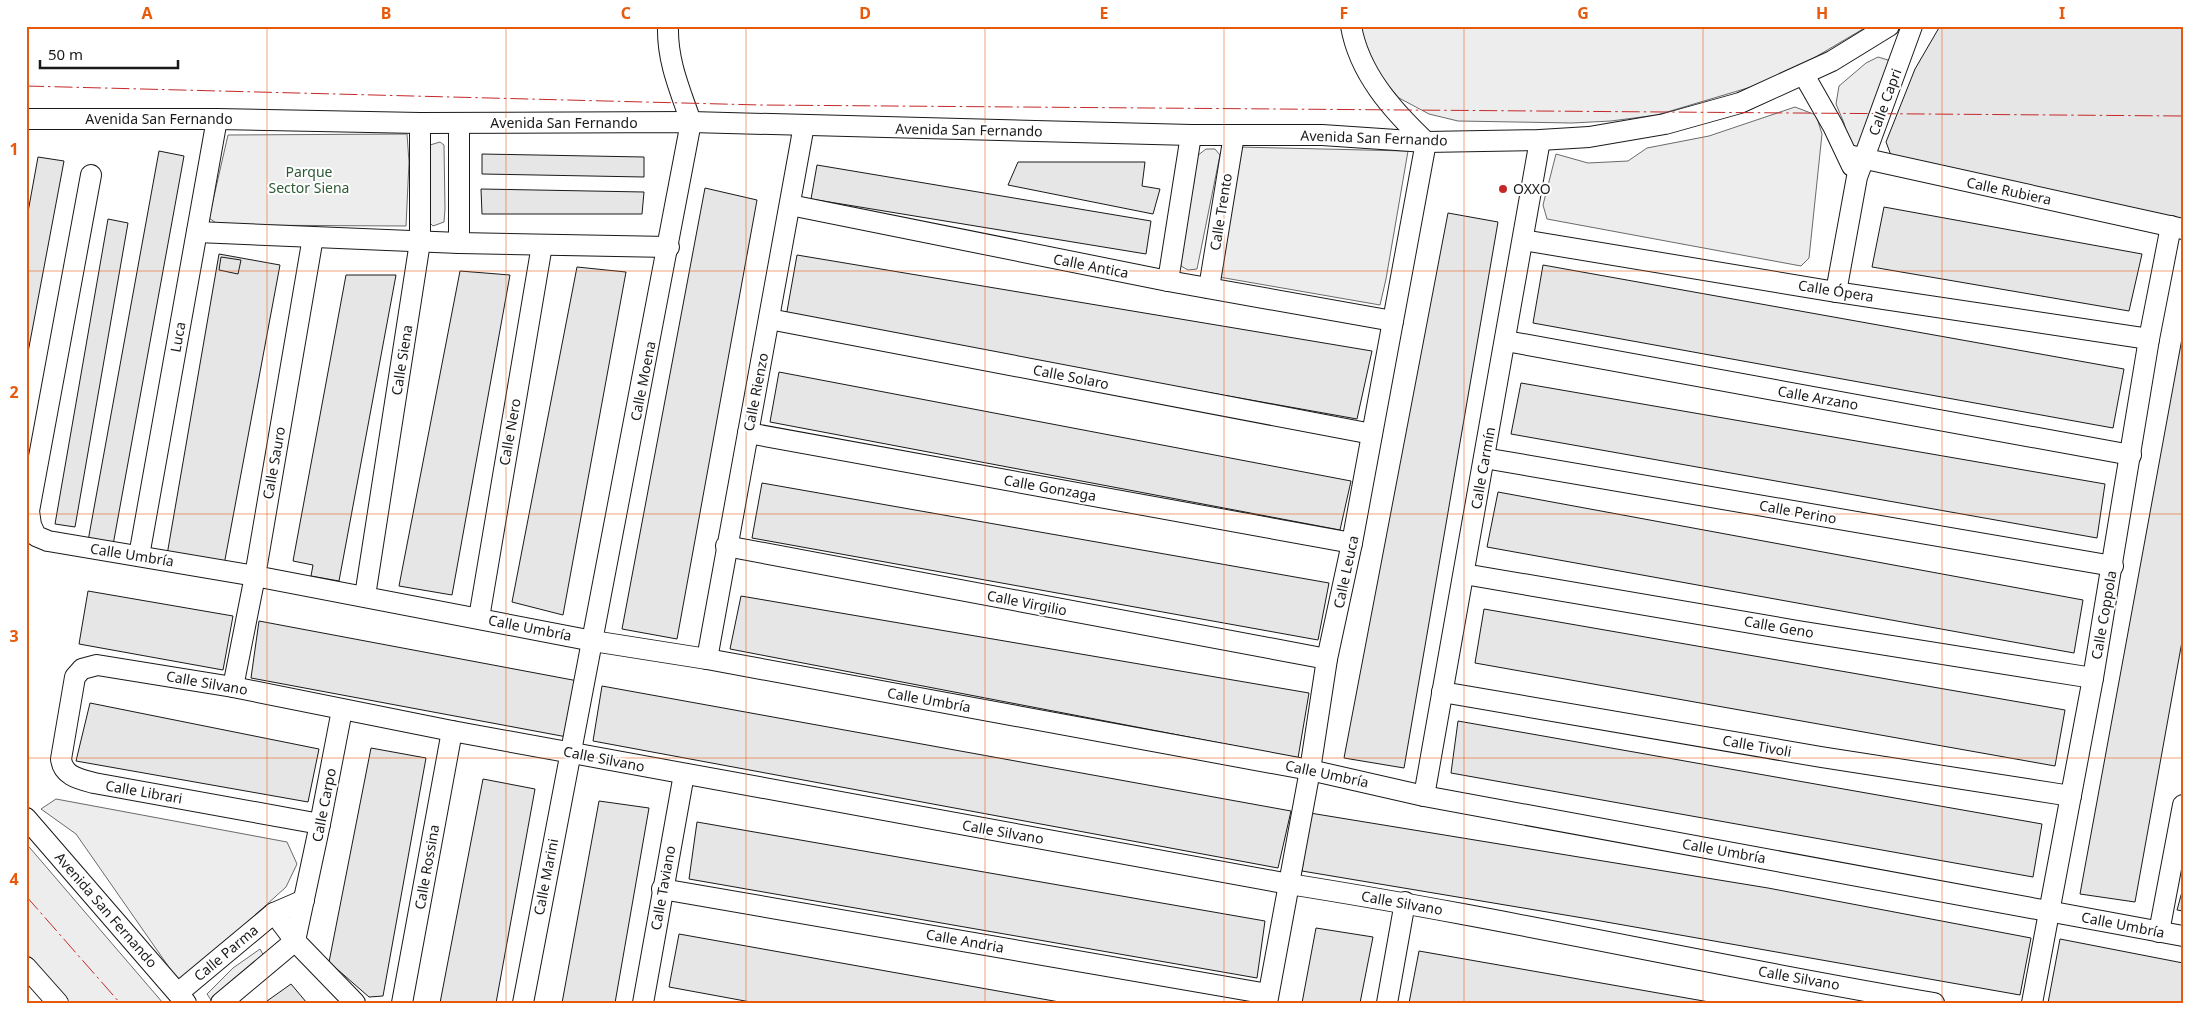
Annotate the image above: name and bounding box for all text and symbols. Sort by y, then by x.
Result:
text: A [141,2,153,24]
text: B [381,2,391,24]
text: C [621,2,631,24]
text: D [859,2,871,24]
text: E [1100,2,1109,24]
text: F [1340,2,1348,24]
text: G [1577,2,1589,24]
text: H [1816,2,1828,24]
text: I [2059,2,2065,24]
scale bar [40,38,178,70]
text: 50 m [48,44,83,64]
street label: Calle Capri [1864,66,1905,138]
street label: Avenida San Fernando [85,109,233,128]
street label: Avenida San Fernando [490,113,638,132]
street label: Avenida San Fernando [895,119,1043,140]
street label: Avenida San Fernando [1300,125,1448,150]
text: 1 [9,138,19,160]
park label: Parque Sector Siena [269,162,349,197]
street label: Calle Trento [1205,172,1236,252]
street label: Calle Rubiera [1965,172,2053,209]
place label: OXXO [1513,179,1551,198]
marker: OXXO [1497,183,1509,195]
street label: Calle Antica [1052,249,1130,282]
street label: Calle Ópera [1797,275,1875,306]
street label: Luca [165,320,190,354]
street label: Calle Siena [387,323,416,397]
street label: Calle Moena [625,339,660,422]
street label: Calle Rienzo [739,351,772,433]
street label: Calle Solaro [1031,360,1111,393]
text: 2 [9,381,19,403]
street label: Calle Arzano [1776,381,1860,414]
street label: Calle Nero [494,397,525,467]
street label: Calle Sauro [258,425,289,501]
street label: Calle Carmín [1466,425,1499,511]
street label: Calle Gonzaga [1002,470,1098,505]
street label: Calle Perino [1758,495,1838,528]
street label: Calle Leuca [1329,534,1362,610]
street label: Calle Umbría [89,539,175,571]
street label: Calle Coppola [2086,569,2121,661]
street label: Calle Virgilio [986,585,1069,620]
street label: Calle Umbría [487,610,573,645]
street label: Calle Geno [1743,611,1816,642]
text: 3 [9,625,19,647]
street label: Calle Silvano [165,666,249,699]
street label: Calle Umbría [886,683,972,716]
street label: Calle Tivoli [1721,730,1793,761]
street label: Calle Silvano [562,741,646,776]
street label: Calle Umbría [1284,755,1370,792]
street label: Calle Carpo [307,766,340,844]
street label: Calle Librari [104,775,184,808]
street label: Calle Silvano [961,815,1045,848]
street label: Calle Rossina [410,823,443,911]
street label: Calle Umbría [1681,834,1767,867]
street label: Calle Marini [529,837,562,917]
street label: Calle Taviano [646,844,679,932]
street label: Avenida San Fernando [51,848,162,972]
text: 4 [9,868,19,890]
street label: Calle Silvano [1360,886,1444,919]
street label: Calle Umbría [2080,907,2166,942]
street label: Calle Parma [189,920,262,985]
street label: Calle Andria [925,924,1006,957]
street label: Calle Silvano [1757,961,1841,994]

